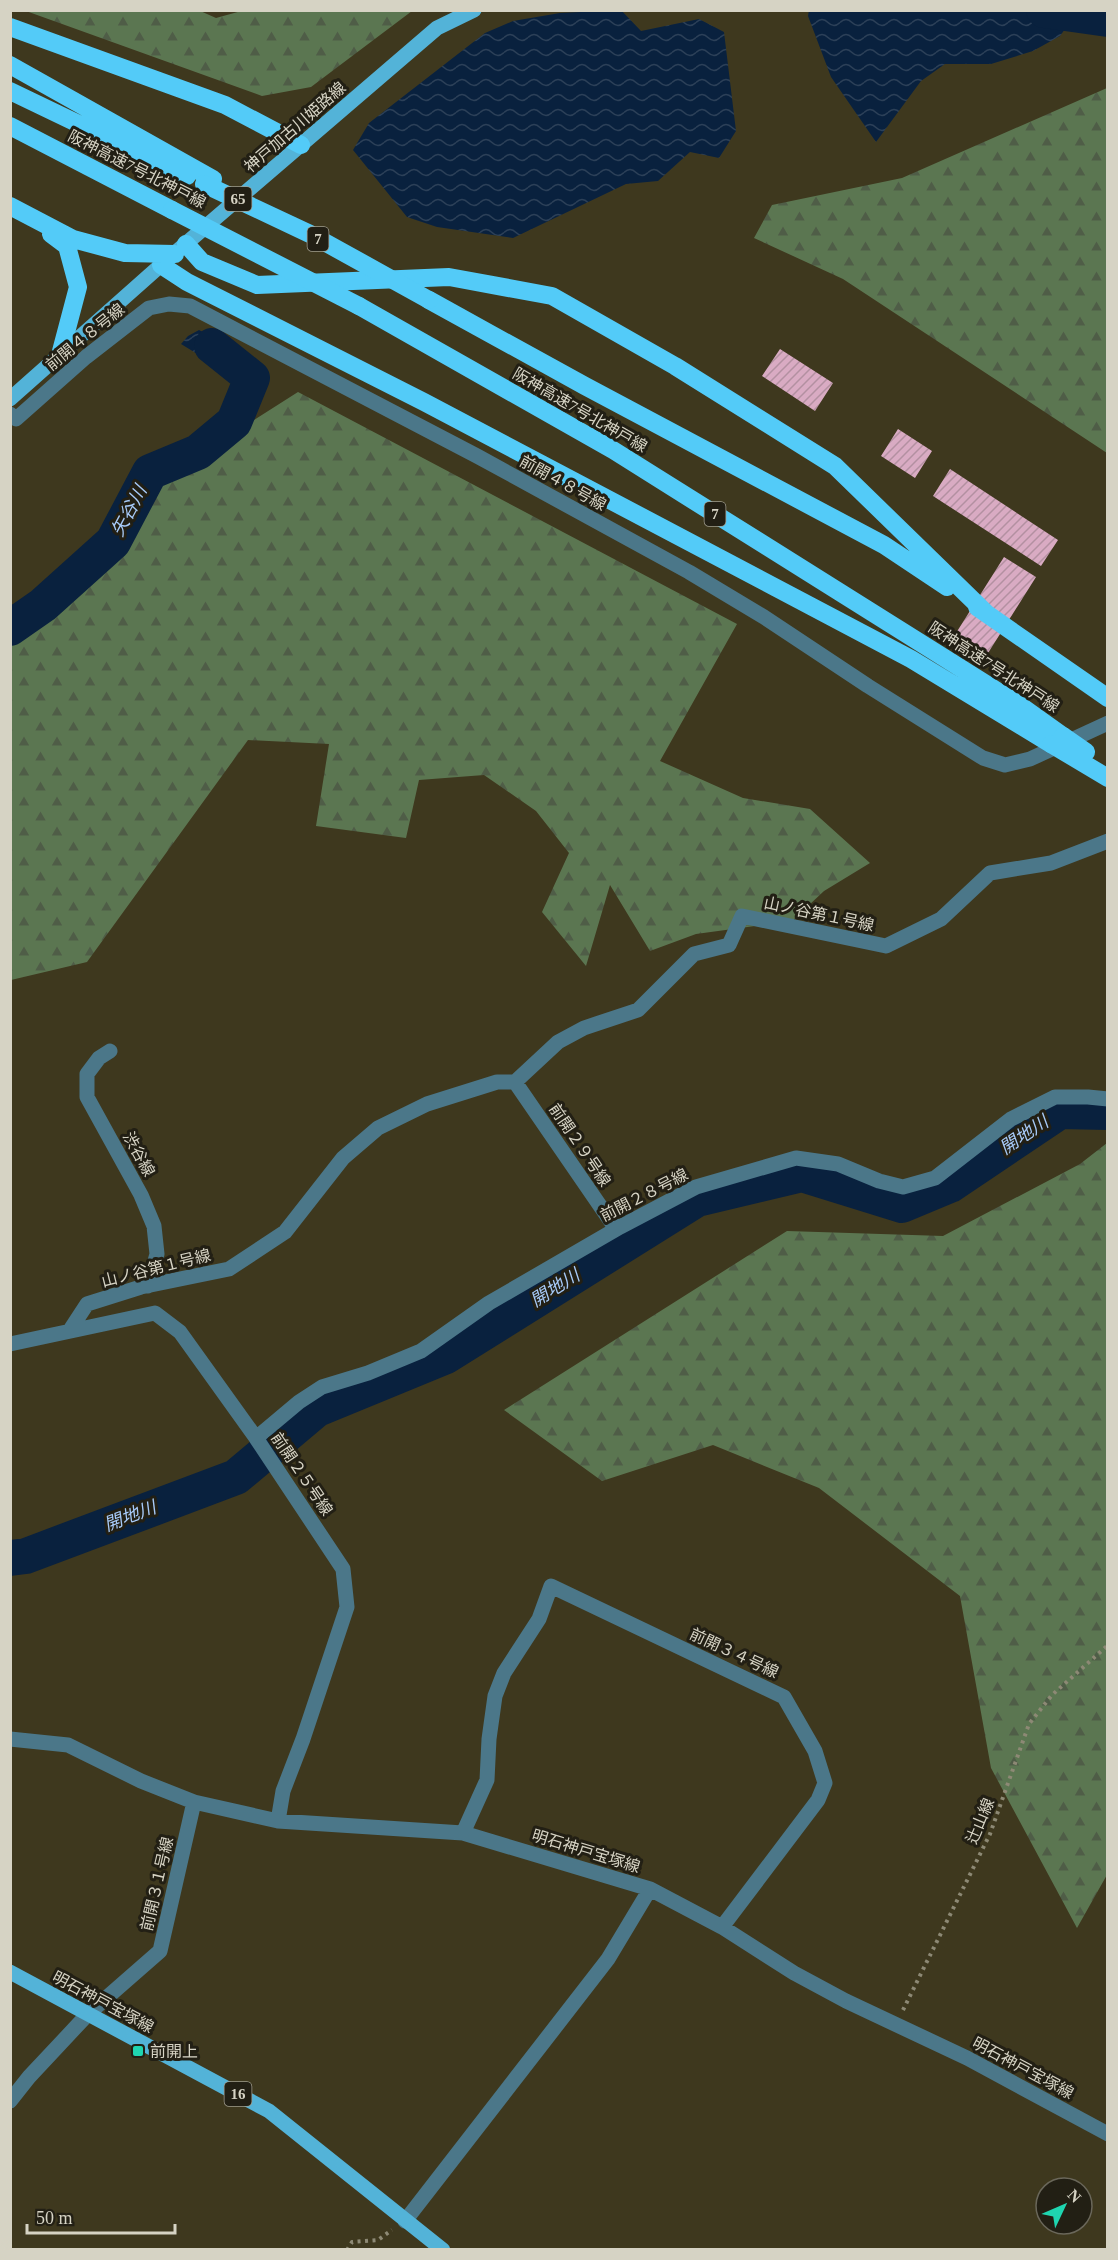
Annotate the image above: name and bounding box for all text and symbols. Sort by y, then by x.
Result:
street label: 神戸加古川姫路線 [241,79,349,175]
street label: 阪神高速7号北神戸線 [65,127,209,211]
road number: 65 [224,187,252,211]
road number: 7 [308,227,328,251]
street label: 前開４８号線 [42,300,128,374]
street label: 阪神高速7号北神戸線 [510,365,650,455]
street label: 前開４８号線 [517,452,609,514]
water label: 矢谷川 [107,481,151,540]
road number: 7 [704,502,726,526]
street label: 阪神高速7号北神戸線 [926,618,1062,716]
street label: 山ノ谷第１号線 [762,894,876,934]
street label: 前開２９号線 [546,1100,614,1190]
water label: 開地川 [996,1110,1054,1158]
street label: 渋谷線 [120,1129,158,1179]
street label: 前開２８号線 [597,1166,691,1224]
street label: 山ノ谷第１号線 [100,1246,212,1290]
water label: 開地川 [527,1264,585,1311]
street label: 前開２５号線 [268,1429,336,1519]
water label: 開地川 [101,1496,161,1535]
street label: 前開３４号線 [687,1625,781,1681]
street label: 辻山線 [963,1796,997,1846]
street label: 明石神戸宝塚線 [530,1826,642,1876]
street label: 前開３１号線 [138,1835,176,1933]
street label: 明石神戸宝塚線 [50,1968,156,2036]
street label: 明石神戸宝塚線 [970,2034,1076,2102]
place label: 前開上 [150,2043,198,2060]
marker: 前開上 [131,2044,145,2058]
road number: 16 [224,2082,252,2106]
north arrow [1034,2176,1094,2236]
text: N [1064,2186,1085,2206]
scale bar [27,2197,176,2235]
text: 50 m [36,2208,73,2228]

